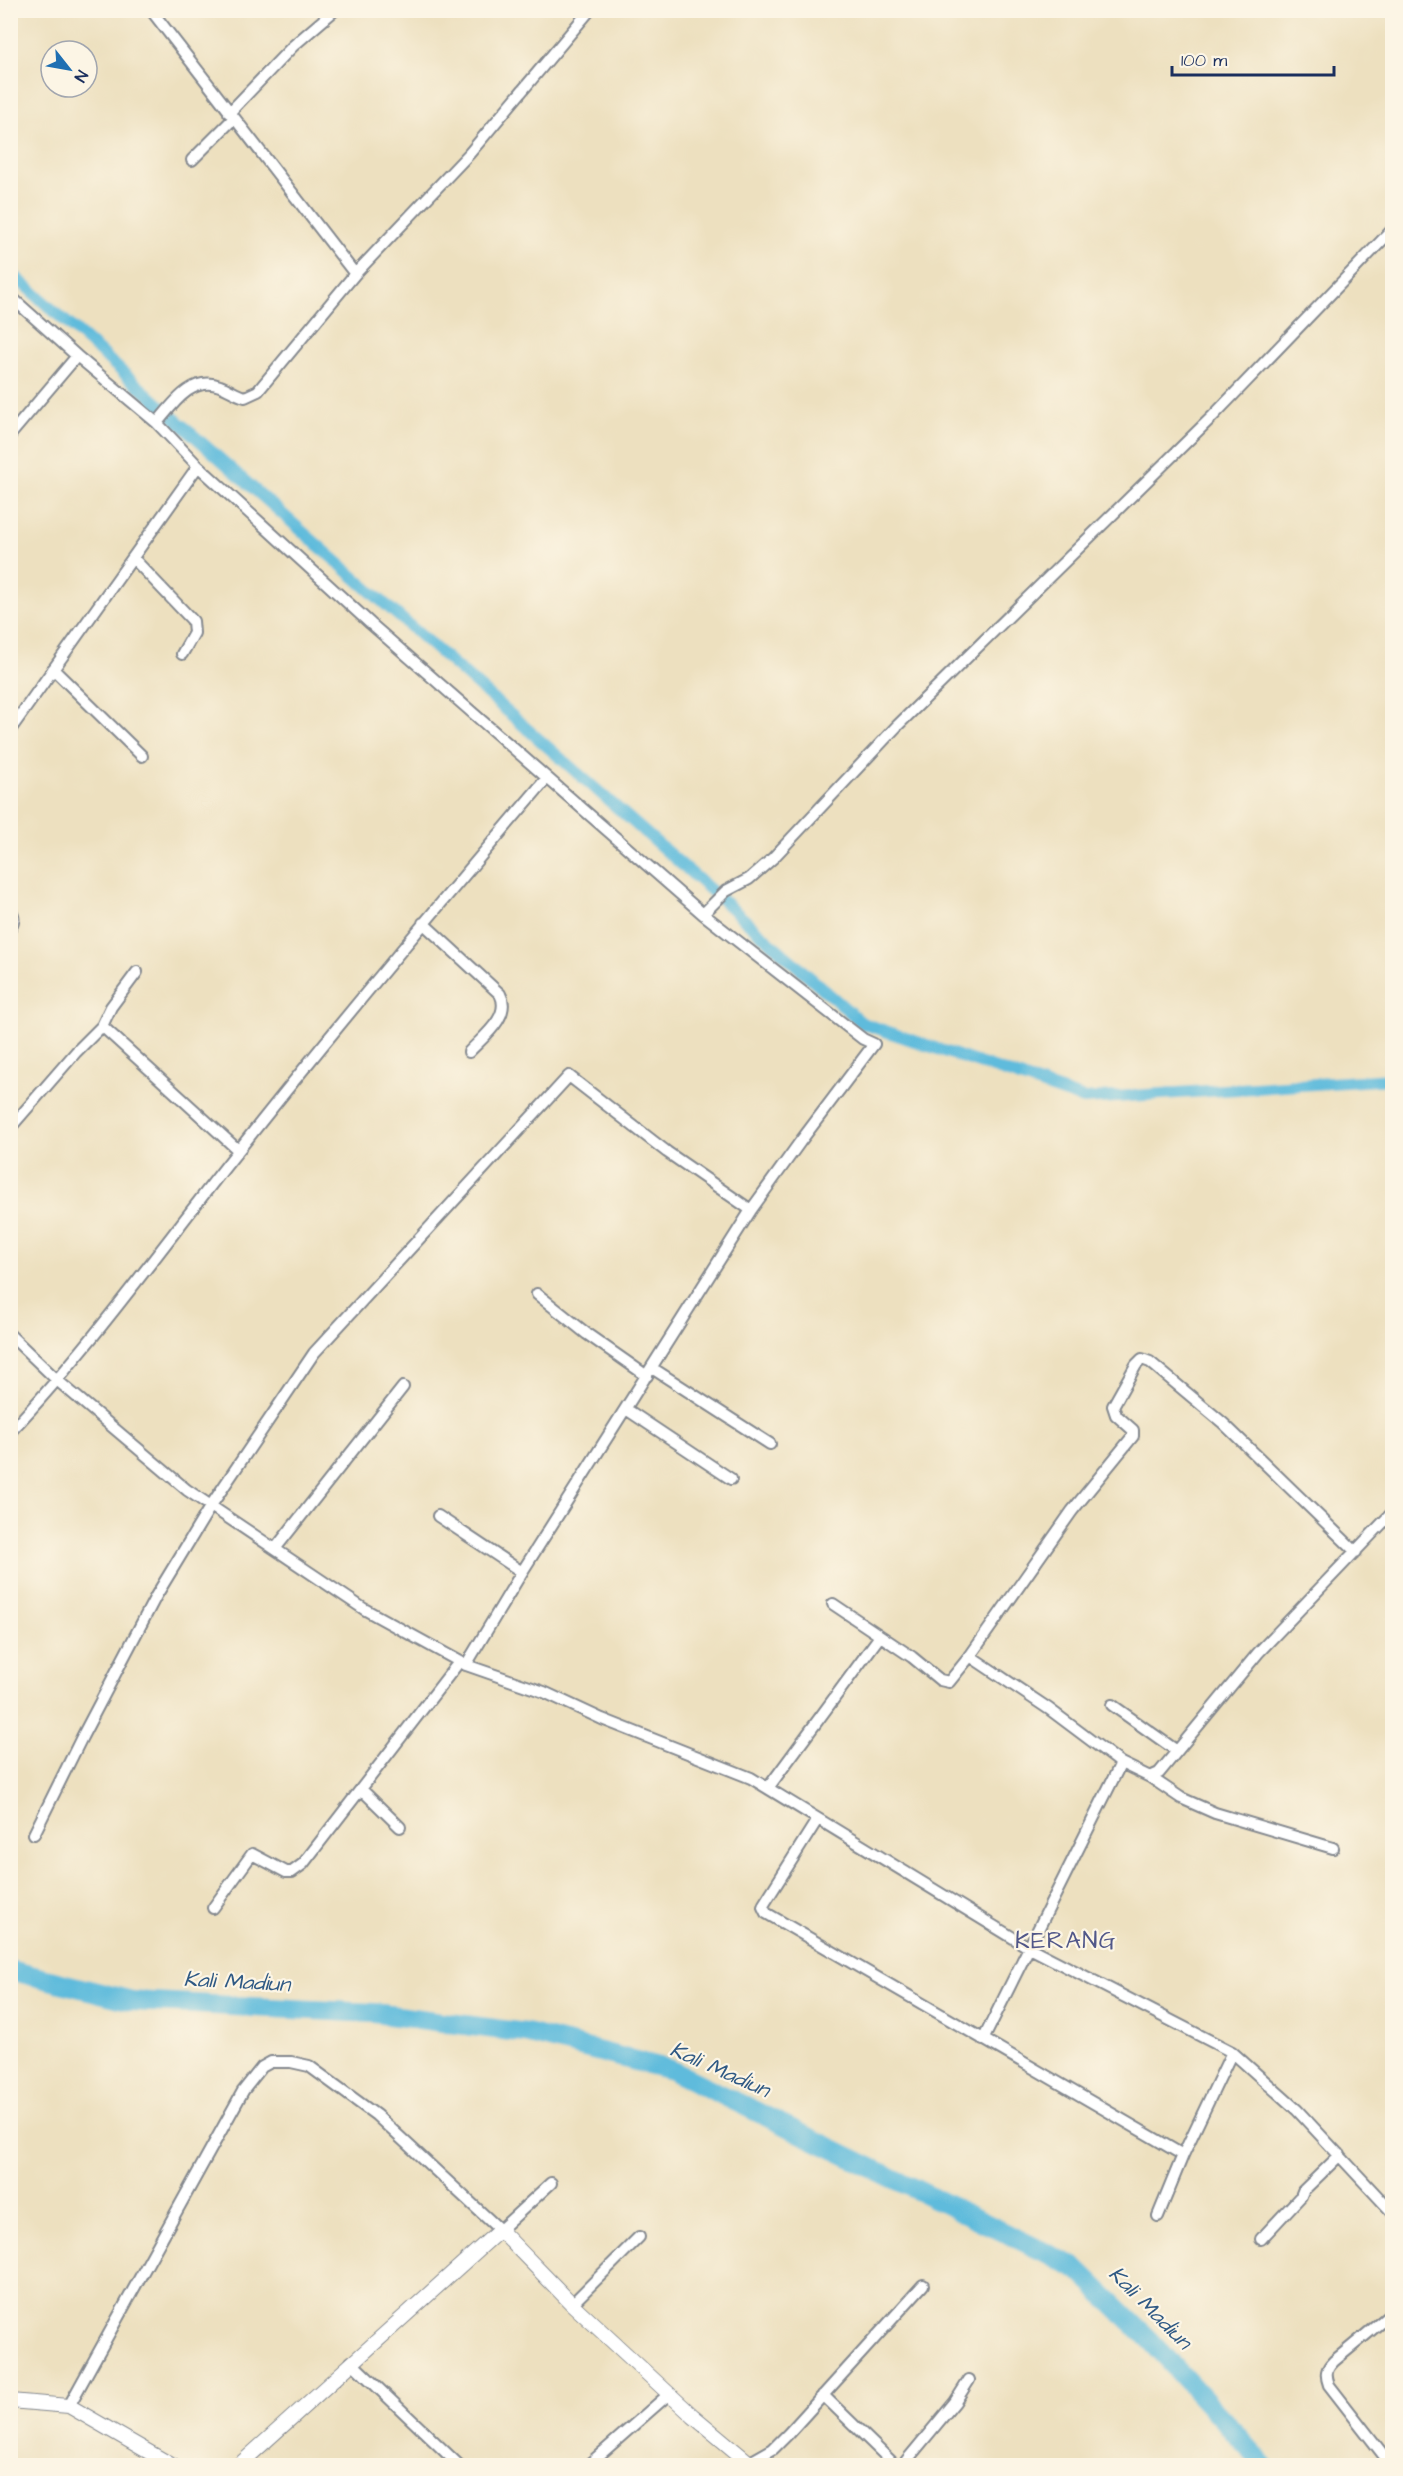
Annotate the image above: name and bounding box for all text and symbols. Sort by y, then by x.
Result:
north arrow [39,39,99,99]
scale bar [1172,39,1334,77]
text: 100 m [1181,48,1227,73]
text: N [69,66,93,86]
district label: KERANG [1015,1924,1117,1958]
water label: Kali Madiun [183,1964,293,2000]
water label: Kali Madiun [665,2034,777,2107]
water label: Kali Madiun [1101,2259,1200,2358]

